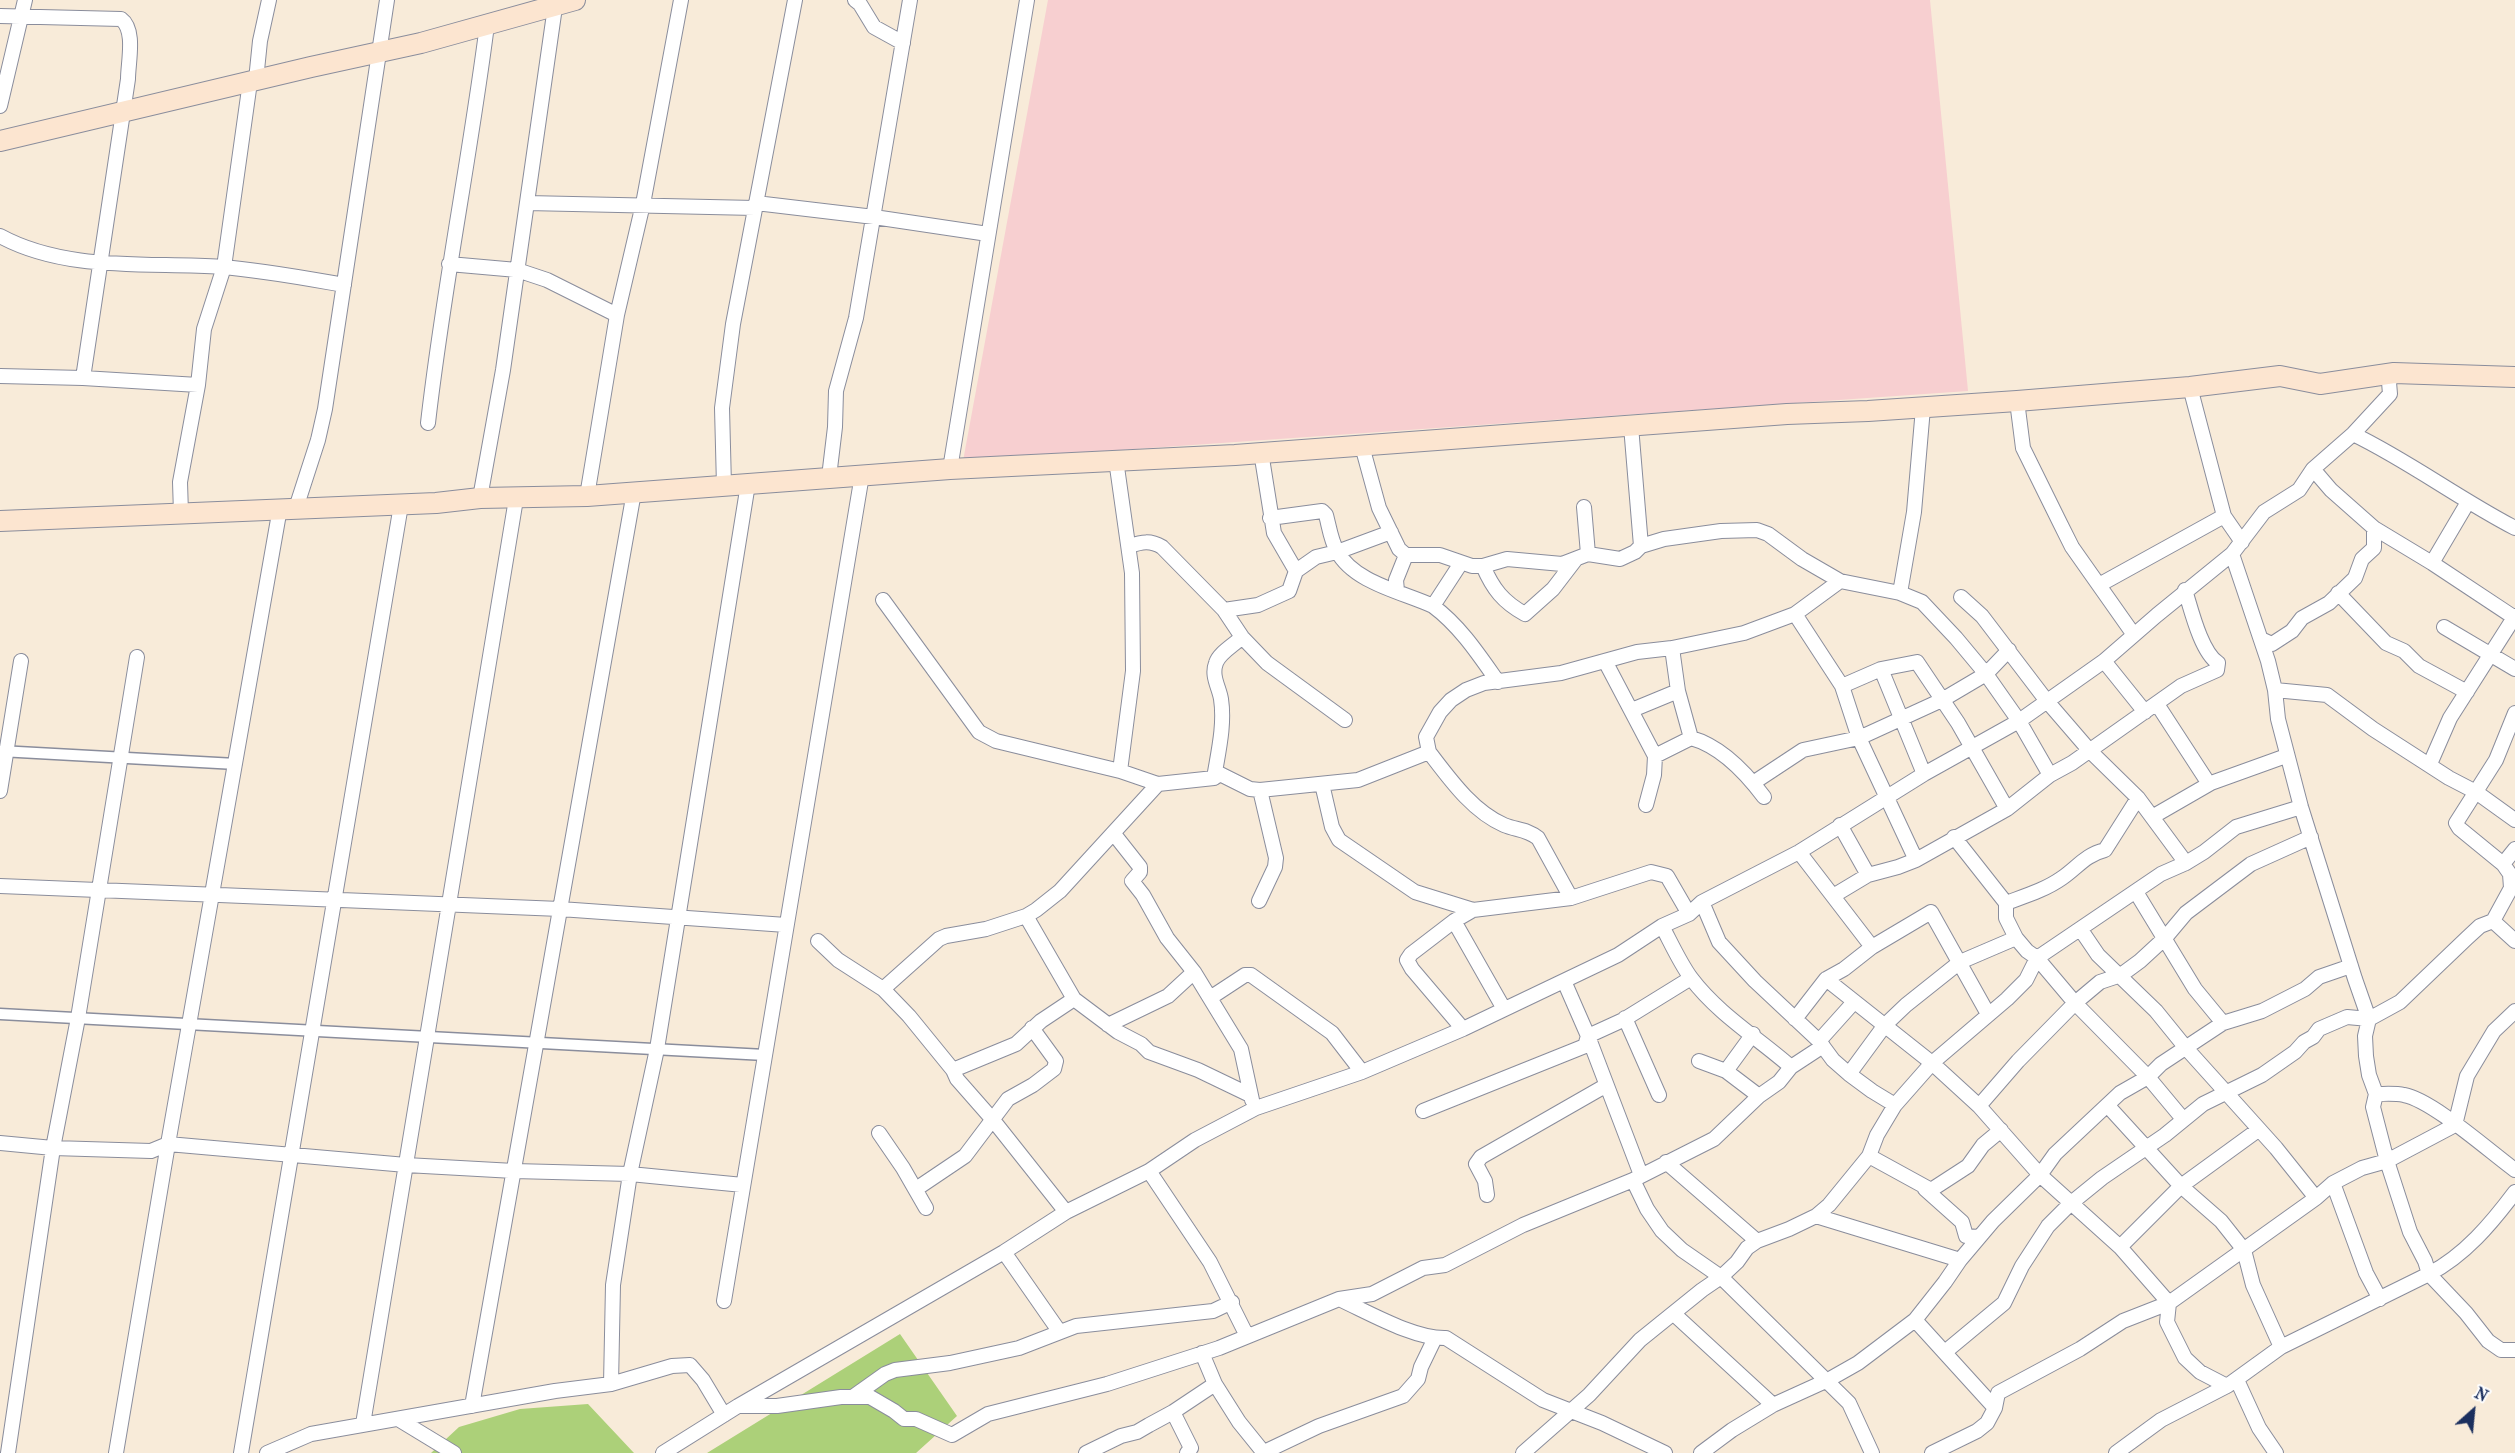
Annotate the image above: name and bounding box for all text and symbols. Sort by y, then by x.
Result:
north arrow [2443,1381,2503,1441]
text: N [2472,1383,2491,1406]

